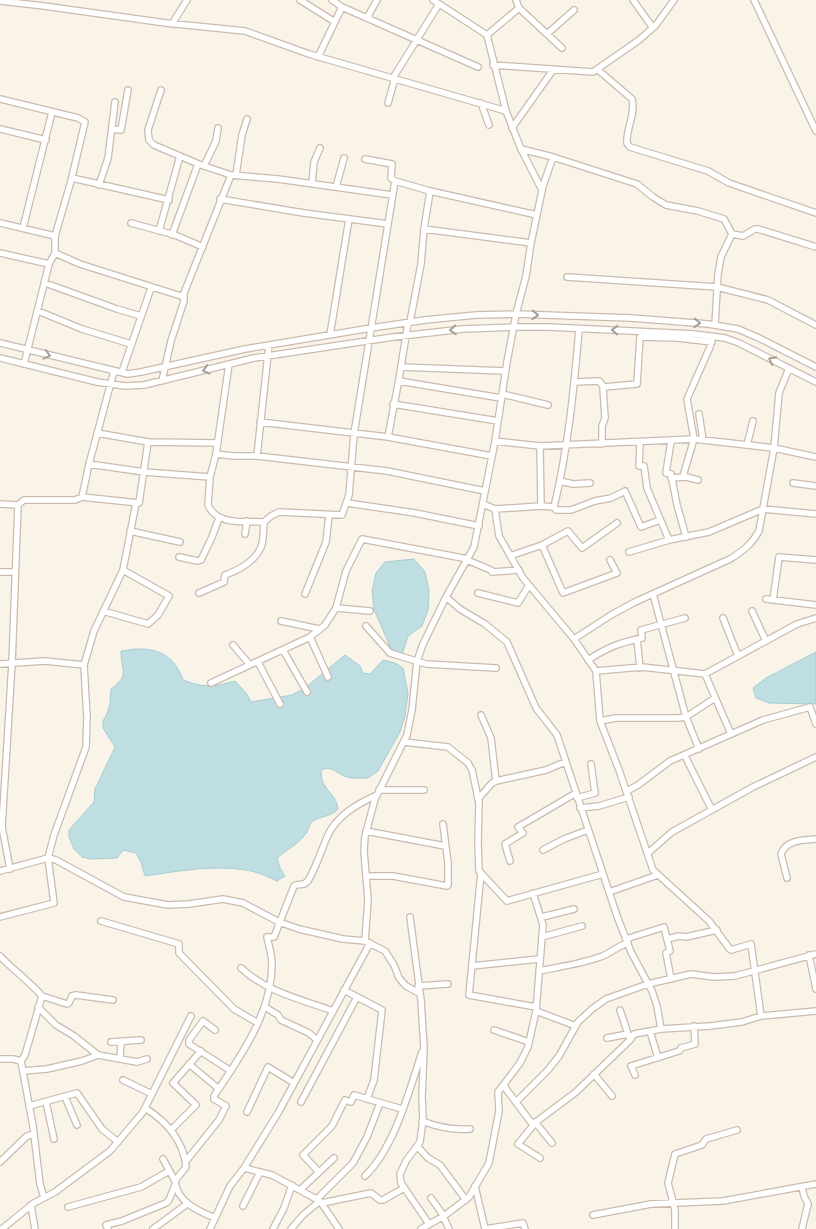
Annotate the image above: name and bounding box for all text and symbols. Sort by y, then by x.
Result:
one-way arrow [531,309,539,320]
one-way arrow [693,317,701,328]
one-way arrow [449,324,457,335]
one-way arrow [611,325,619,336]
one-way arrow [43,349,52,360]
one-way arrow [769,356,778,366]
one-way arrow [202,364,211,375]

